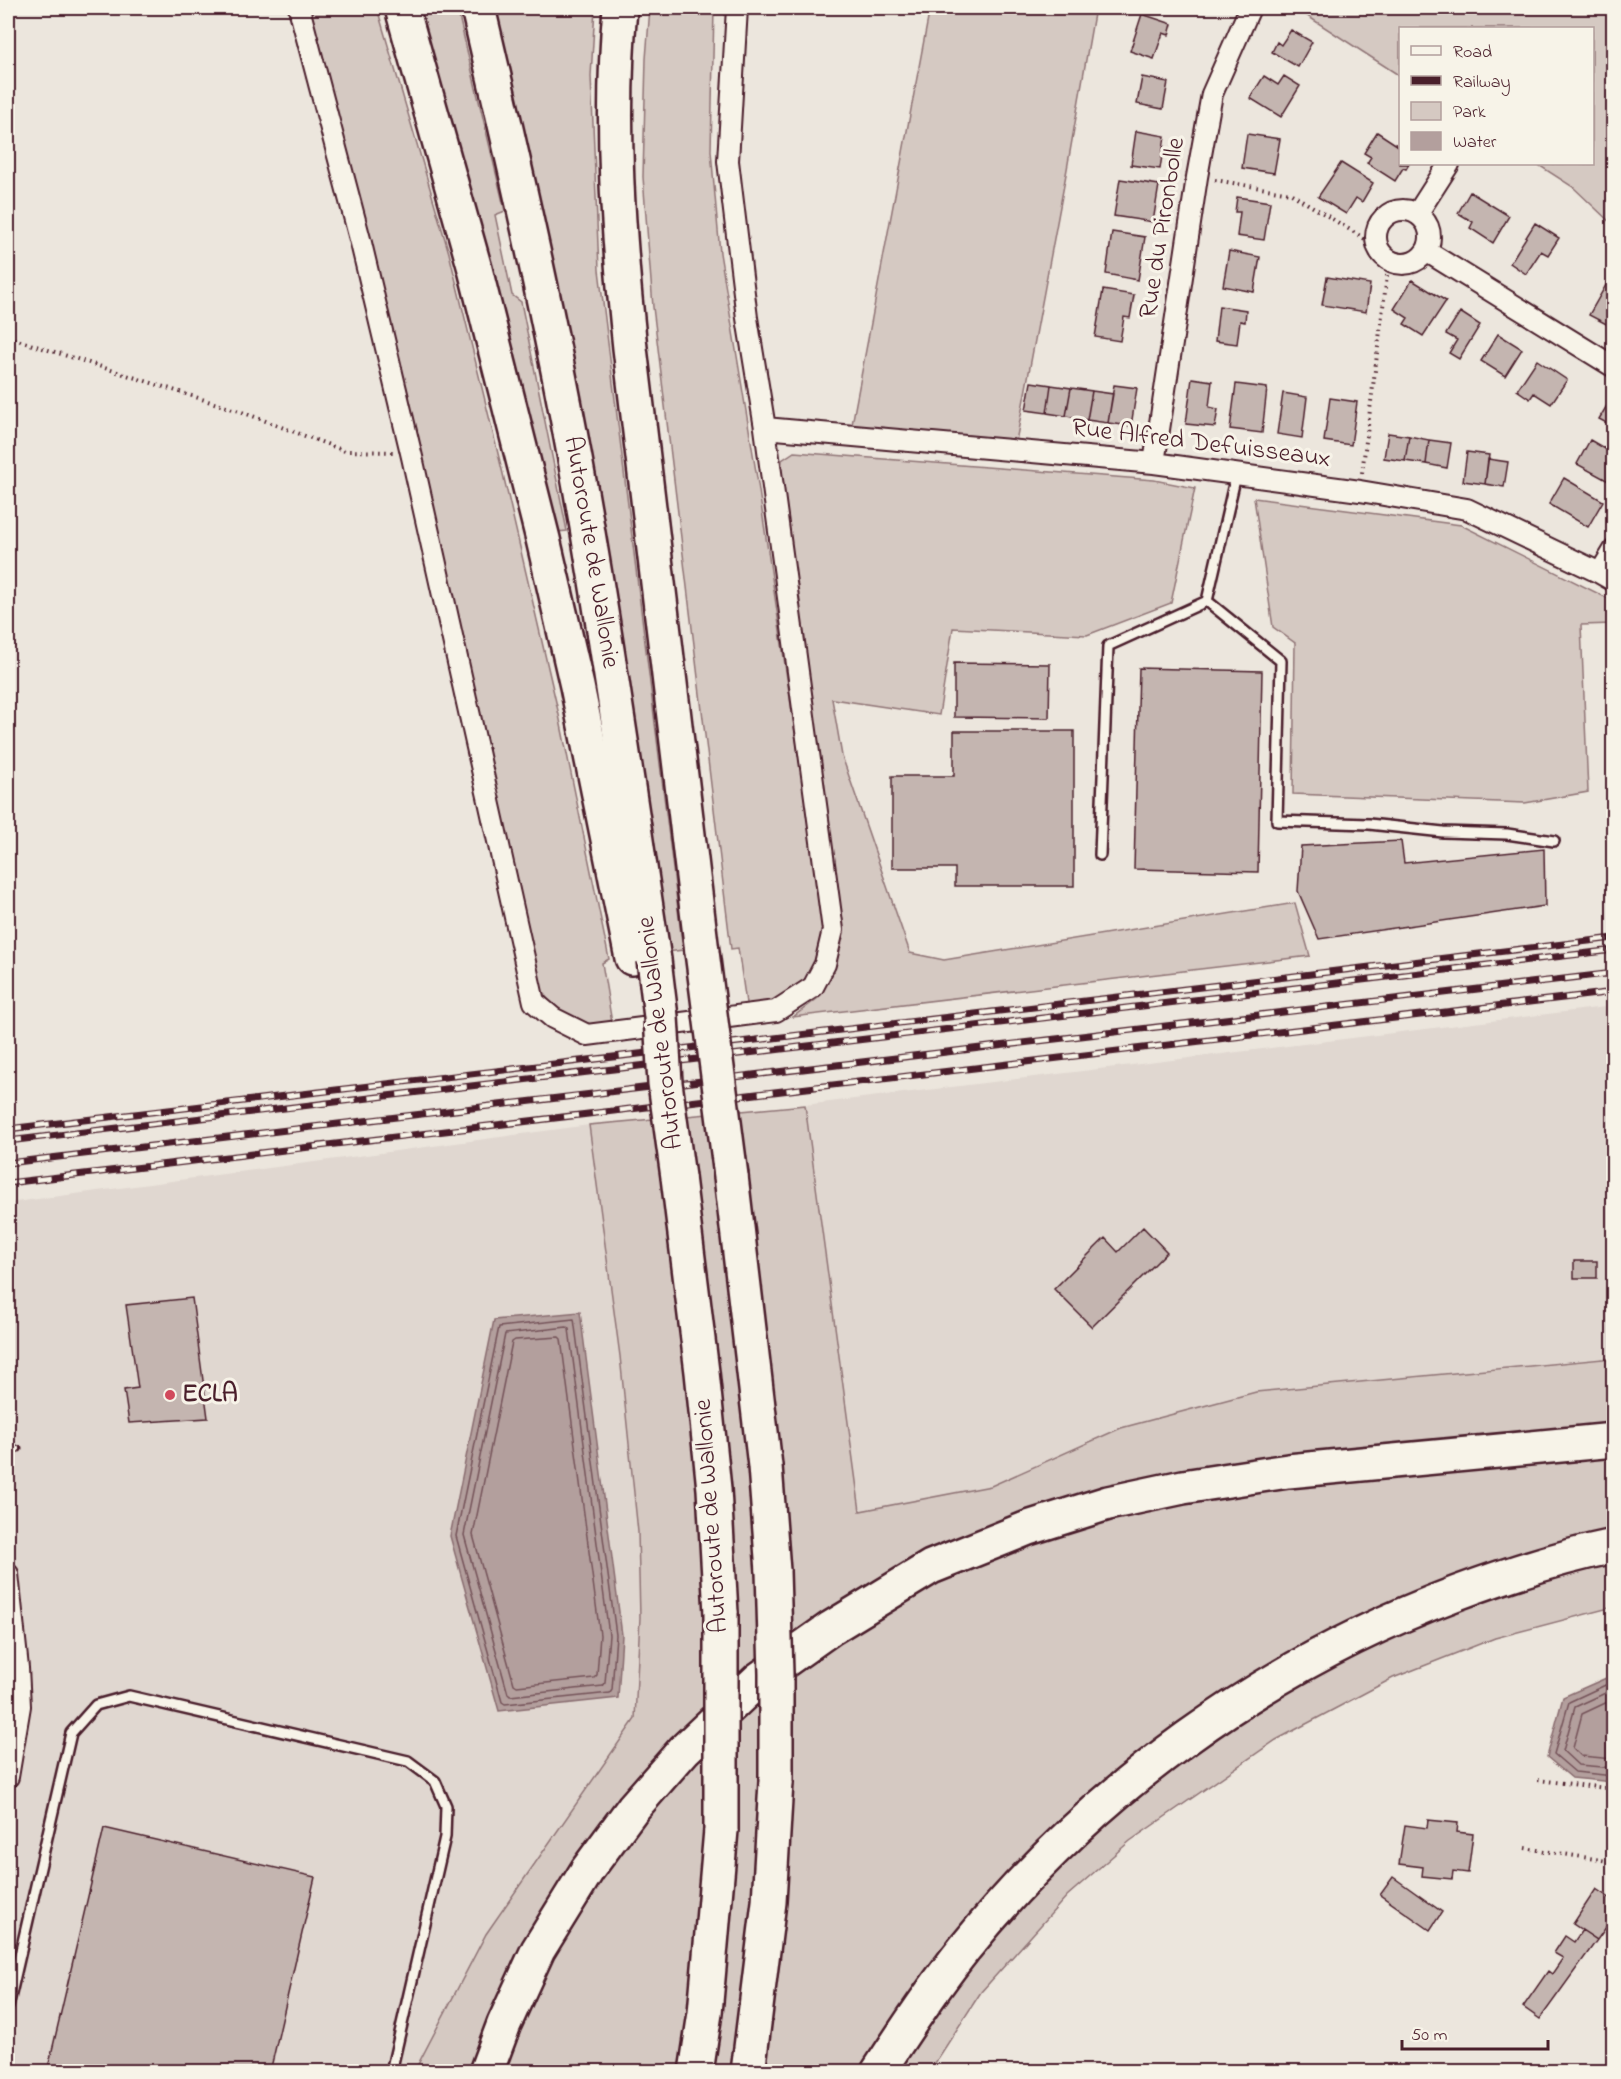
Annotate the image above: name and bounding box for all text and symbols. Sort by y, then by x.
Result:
legend [1399,27,1594,165]
text: Road [1453,40,1492,66]
text: Railway [1453,70,1510,96]
text: Park [1453,100,1486,126]
text: Water [1453,130,1497,156]
street label: Rue du Pironbolle [1130,134,1196,321]
street label: Rue Alfred Defuisseaux [1069,409,1333,479]
street label: Autoroute de Wallonie [552,433,629,671]
street label: Autoroute de Wallonie [628,914,694,1152]
place label: ECLA [182,1376,238,1414]
marker: ECLA [163,1388,177,1402]
street label: Autoroute de Wallonie [685,1397,739,1634]
scale bar [1402,2013,1548,2051]
text: 50 m [1411,2023,1448,2049]

